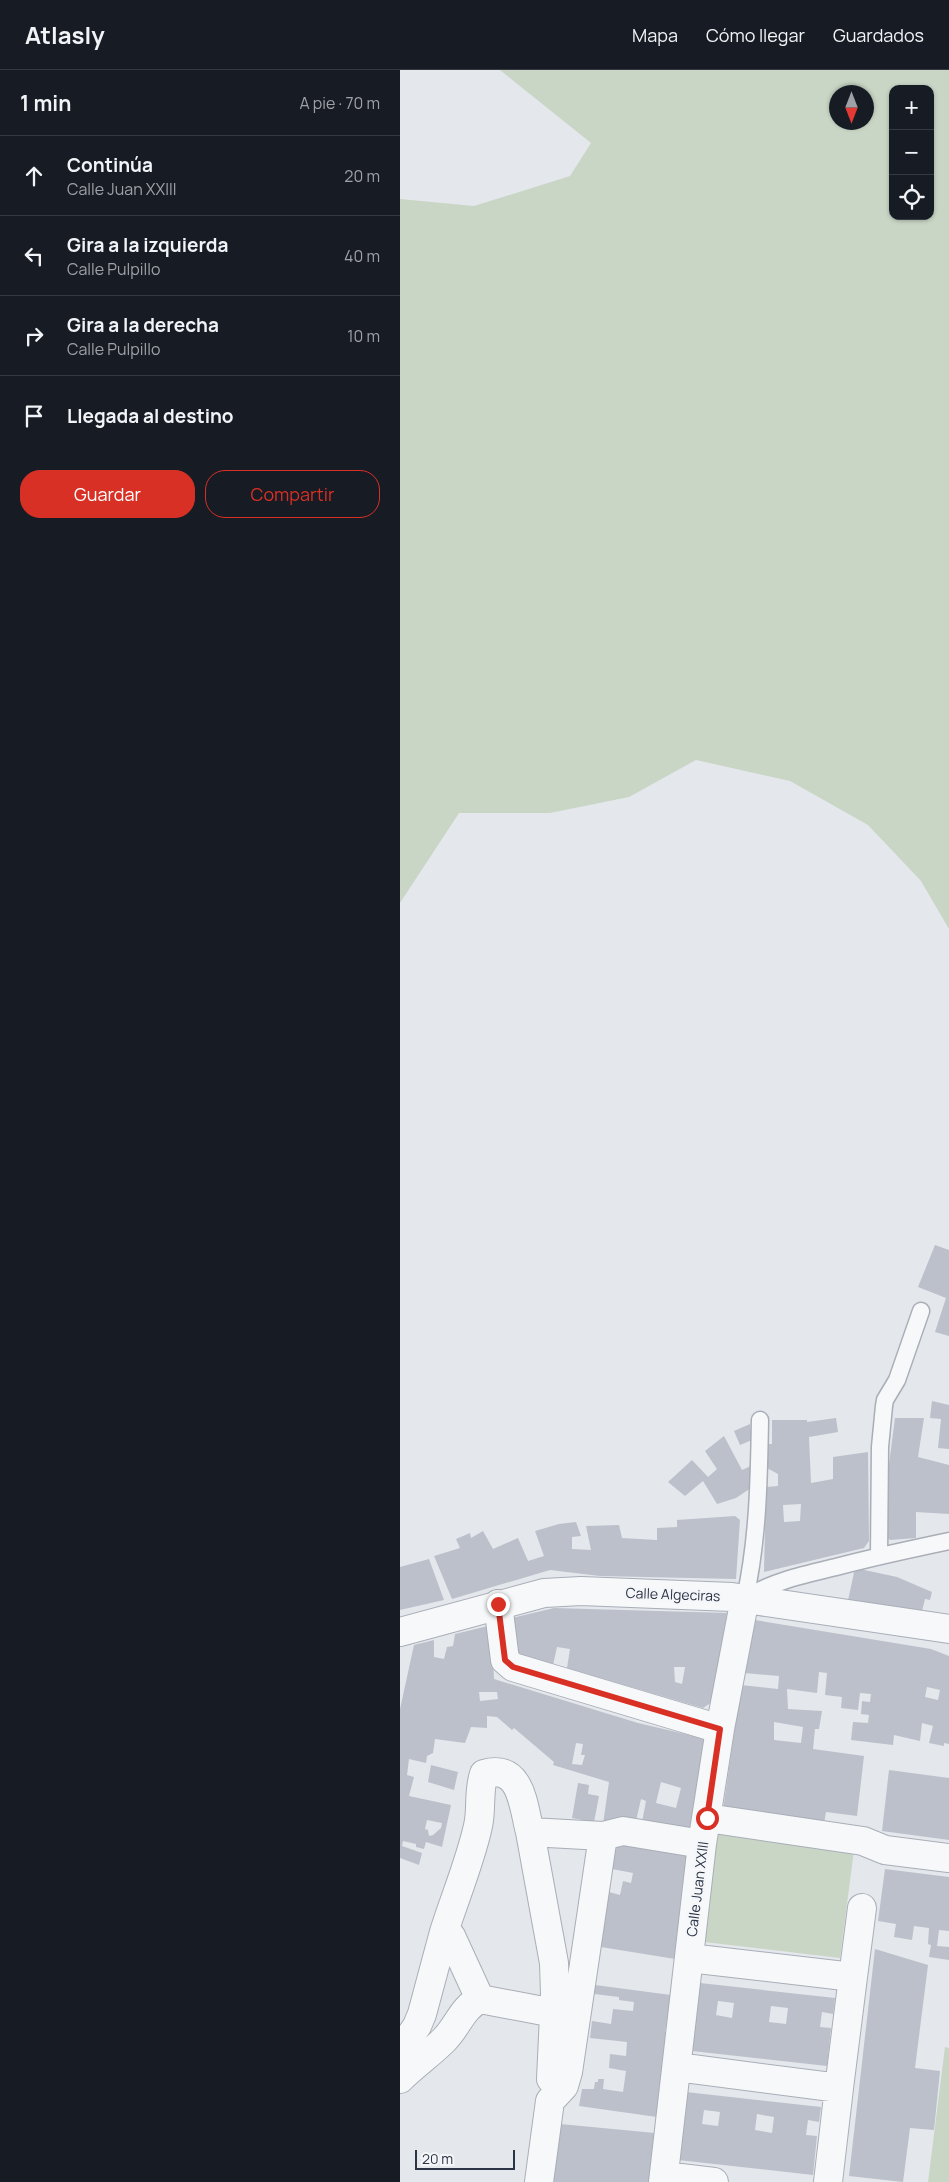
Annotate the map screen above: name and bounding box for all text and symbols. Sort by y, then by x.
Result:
text: Atlasly [25,18,105,51]
text: Mapa [632,23,678,47]
text: Cómo llegar [706,23,805,47]
text: Guardados [833,23,924,47]
north arrow [829,85,874,130]
map controls [889,85,934,220]
button: + [889,85,934,130]
text: 1 min [20,89,71,117]
text: A pie · 70 m [300,92,380,114]
button: − [889,130,934,175]
text: Continúa [67,152,153,178]
icon: ahead [20,162,48,190]
text: 20 m [344,165,380,187]
button: locate [889,175,934,220]
text: Calle Juan XXIII [67,178,176,200]
text: Gira a la izquierda [67,232,228,258]
icon: left [20,242,48,270]
text: 40 m [344,245,380,267]
text: Calle Pulpillo [67,258,160,280]
text: Gira a la derecha [67,312,219,338]
icon: right [20,322,48,350]
text: 10 m [347,325,380,347]
text: Calle Pulpillo [67,338,160,360]
icon: arrive [20,402,48,430]
text: Llegada al destino [67,403,234,429]
button: Guardar [20,470,195,518]
button: Compartir [205,470,380,518]
street label: Calle Algeciras [625,1583,721,1605]
route end [487,1593,510,1616]
route start [696,1807,719,1830]
street label: Calle Juan XXIII [682,1840,712,1938]
scale bar [415,2147,515,2170]
text: 20 m [422,2149,453,2168]

